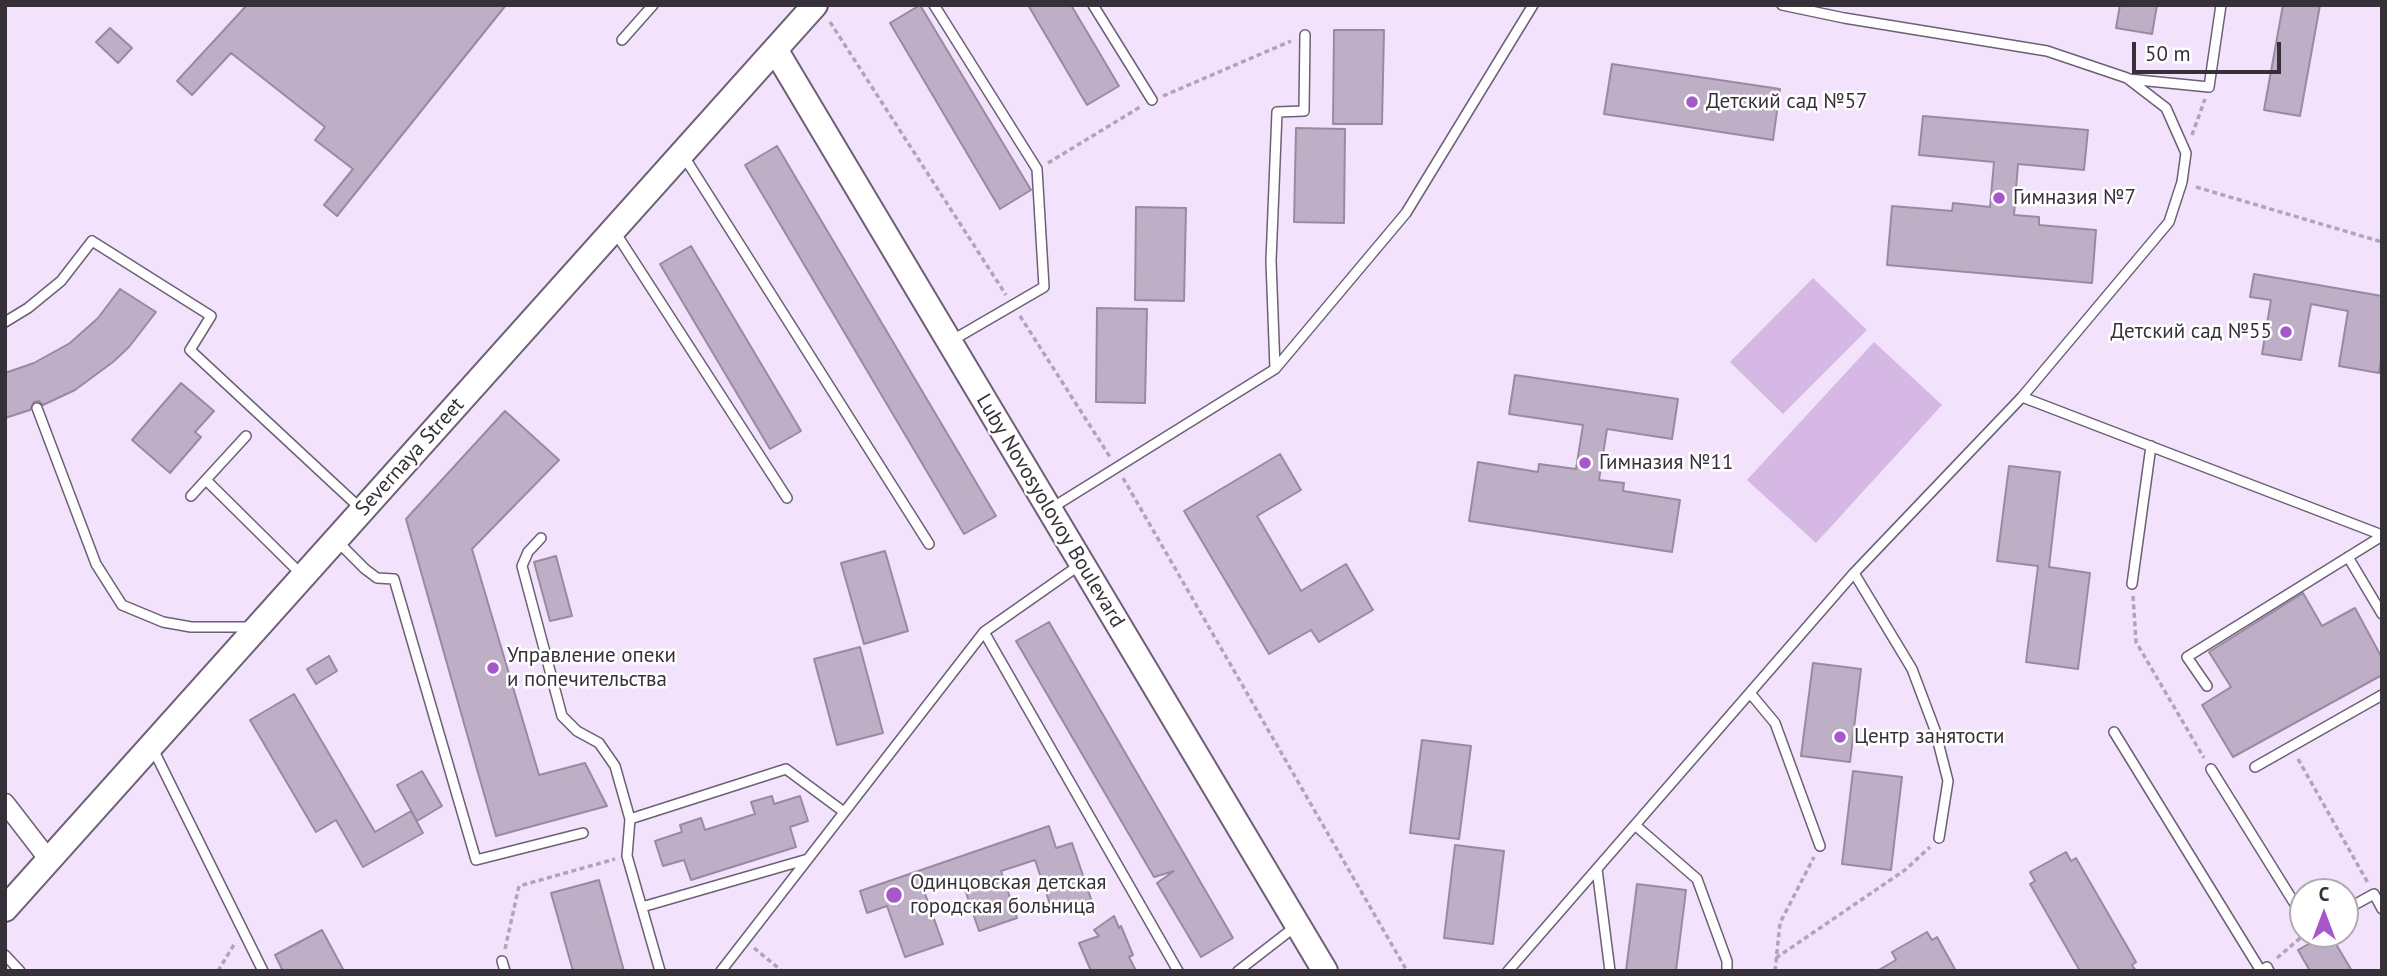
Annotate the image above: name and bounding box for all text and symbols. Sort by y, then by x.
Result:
scale bar [2135,28,2284,72]
text: 50 m [2145,40,2191,67]
place label: Детский сад №57 [1706,89,1868,115]
marker: Детский сад №57 [1684,94,1700,110]
place label: Гимназия №7 [2013,185,2136,211]
marker: Гимназия №7 [1991,190,2007,206]
place label: Детский сад №55 [2110,319,2272,345]
marker: Детский сад №55 [2278,324,2294,340]
street label: Luby Novosyolovoy Boulevard [970,390,1130,632]
street label: Severnaya Street [350,393,470,521]
place label: Гимназия №11 [1599,450,1733,476]
marker: Гимназия №11 [1577,455,1593,471]
place label: Управление опеки и попечительства [507,643,676,693]
marker: Управление опеки и попечительства [485,660,501,676]
place label: Центр занятости [1854,724,2005,750]
marker: Центр занятости [1832,729,1848,745]
place label: Одинцовская детская городская больница [910,870,1107,920]
north arrow [2289,878,2359,948]
text: С [2319,882,2329,906]
marker: Одинцовская детская городская больница [884,885,904,905]

